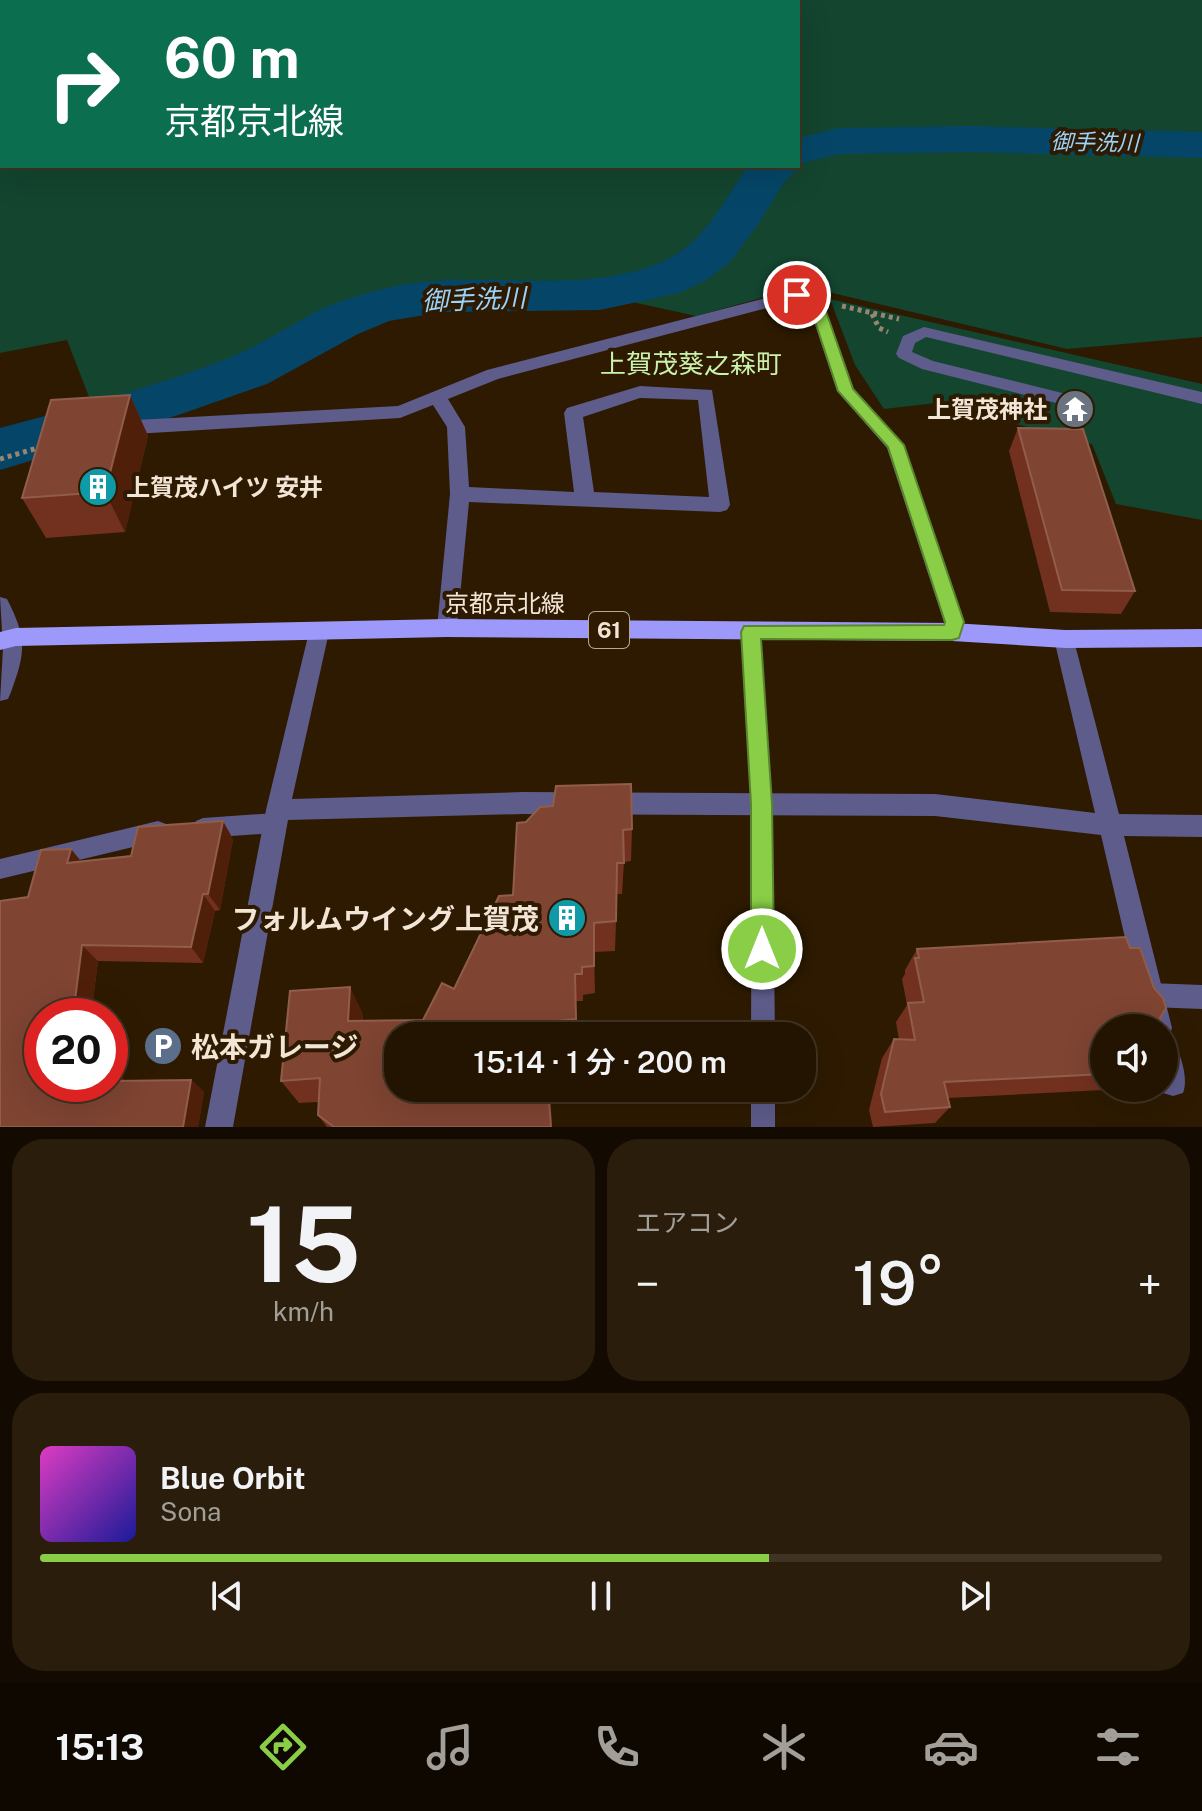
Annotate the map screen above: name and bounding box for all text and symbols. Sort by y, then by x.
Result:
text: 60 m [164,25,300,91]
icon: right [32,32,136,136]
text: 京都京北線 [164,100,344,142]
water label: 御手洗川 [1051,128,1141,156]
pin [763,261,831,329]
icon: arrive [775,273,819,317]
water label: 御手洗川 [421,282,529,316]
district label: 上賀茂葵之森町 [600,348,782,379]
temple icon: 上賀茂神社 [1054,388,1096,430]
place label: 上賀茂神社 [927,395,1047,423]
building icon: 上賀茂ハイツ 安井 [77,466,119,508]
place label: 上賀茂ハイツ 安井 [126,473,323,501]
street label: 京都京北線 [445,589,565,617]
road number: 61 [589,612,629,648]
building icon: フォルムウイング上賀茂 [546,897,588,939]
place label: フォルムウイング上賀茂 [232,902,539,935]
position arrow [720,907,804,991]
speed limit sign: 20 [24,998,128,1102]
map controls [1090,1014,1178,1102]
button: sound [1090,1014,1178,1102]
parking icon: 松本ガレージ [142,1025,184,1067]
place label: 松本ガレージ [191,1030,358,1063]
text: 15:14 · 1 分 · 200 m [473,1044,727,1080]
text: 15 [246,1183,361,1305]
text: エアコン [635,1207,739,1238]
text: 19° [853,1248,944,1319]
text: − [635,1258,659,1310]
text: + [1138,1258,1162,1310]
text: km/h [273,1296,334,1327]
text: Blue Orbit [160,1460,306,1496]
text: Sona [160,1496,221,1527]
icon: previous [205,1574,249,1618]
icon: pause [579,1574,623,1618]
icon: next [953,1574,997,1618]
icon: directions [255,1719,311,1775]
icon: music [422,1719,478,1775]
icon: phone [589,1719,645,1775]
icon: climate [756,1719,812,1775]
icon: car [923,1719,979,1775]
icon: filters [1090,1719,1146,1775]
text: 15:13 [56,1726,144,1768]

